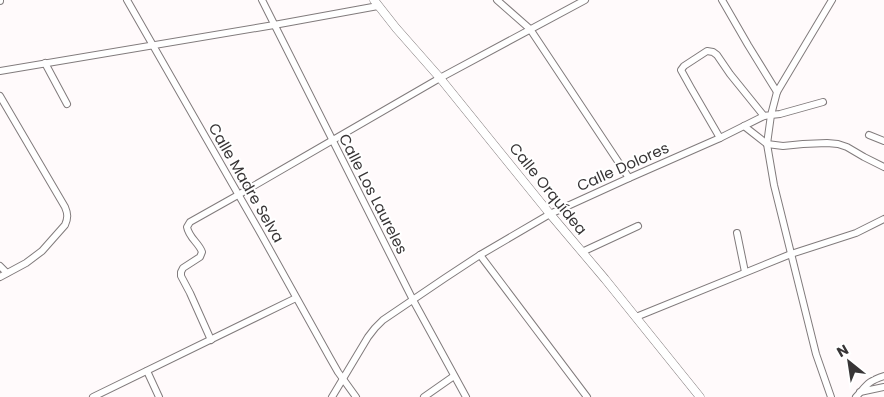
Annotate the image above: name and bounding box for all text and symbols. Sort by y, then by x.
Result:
street label: Calle Madre Selva [204,119,289,246]
street label: Calle Los Laureles [334,130,413,258]
street label: Calle Dolores [573,137,672,196]
street label: Calle Orquídea [505,138,592,239]
north arrow [824,337,874,387]
text: N [833,339,852,362]

